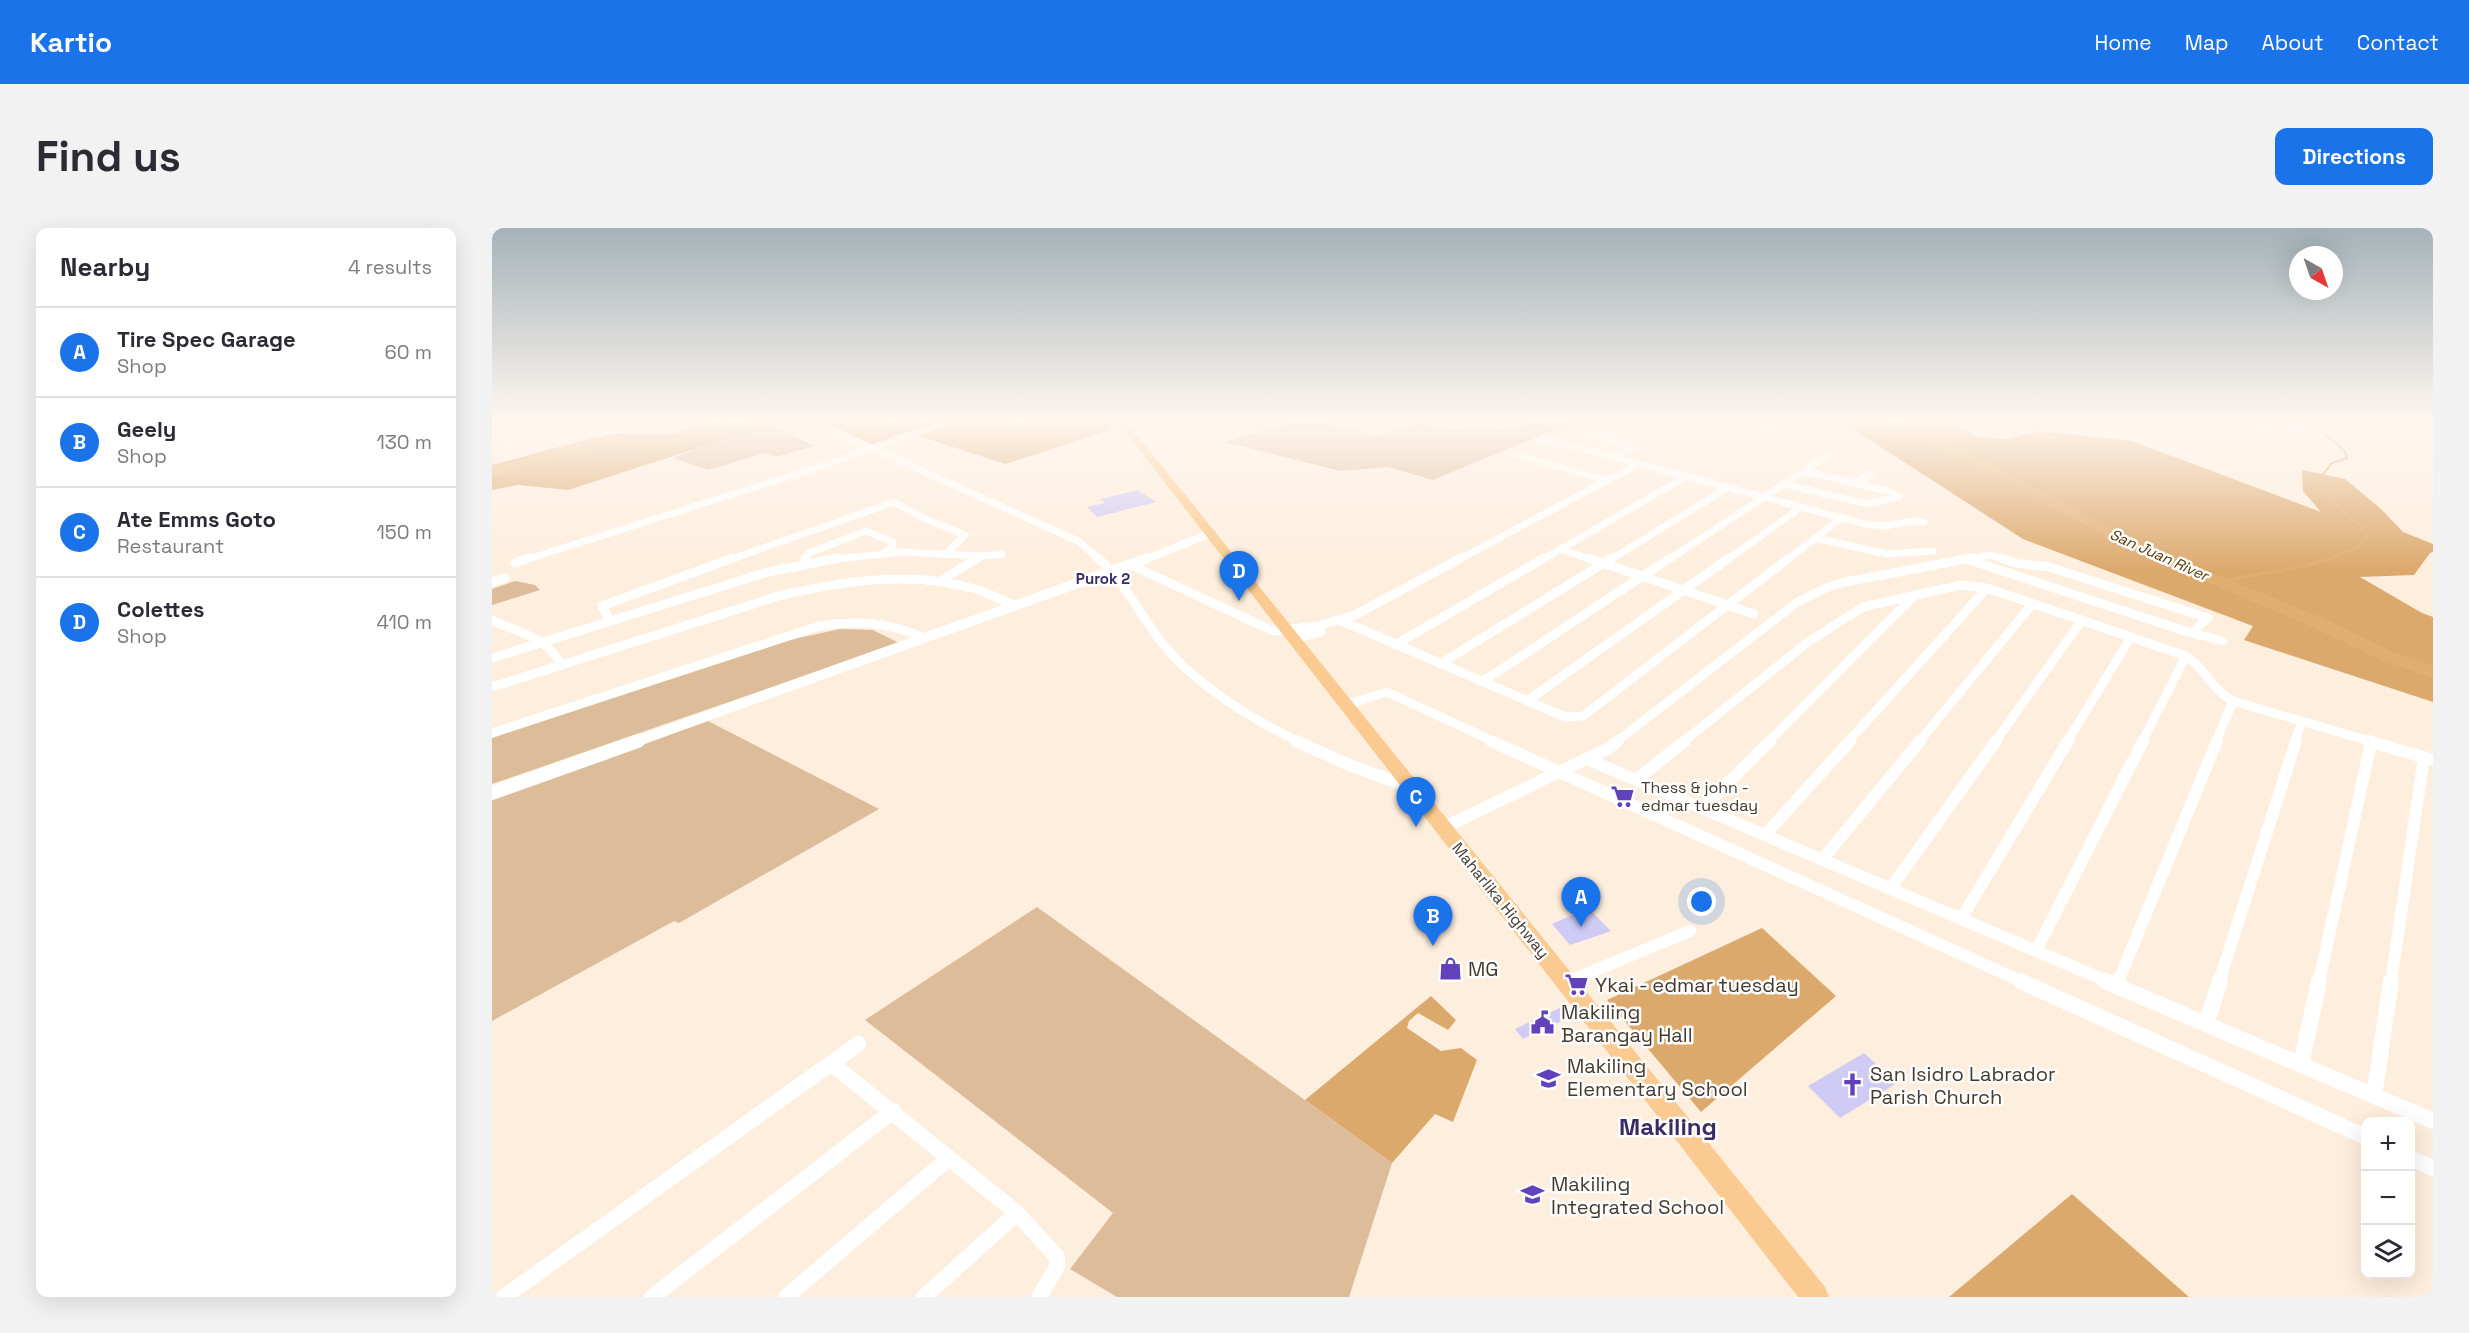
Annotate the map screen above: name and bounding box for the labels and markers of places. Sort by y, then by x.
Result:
pin: D [1220,552,1258,601]
place label: Thess & john - edmar tuesday [1641,777,1758,816]
pin: C [1396,778,1436,827]
supermarket icon: Thess & john - edmar tuesday [1610,783,1636,809]
pin: A [1562,878,1600,927]
pin: B [1414,896,1452,946]
shop icon: MG [1437,956,1463,982]
place label: MG [1468,956,1499,982]
supermarket icon: Ykai - edmar tuesday [1564,972,1590,998]
place label: Ykai - edmar tuesday [1595,972,1799,998]
place label: Makiling Barangay Hall [1561,999,1693,1048]
public building icon: Makiling Barangay Hall [1530,1010,1556,1036]
place label: Makiling Elementary School [1567,1053,1748,1102]
place label: San Isidro Labrador Parish Church [1870,1061,2056,1110]
school or university icon: Makiling Elementary School [1536,1065,1562,1091]
church icon: San Isidro Labrador Parish Church [1839,1072,1865,1098]
place label: Makiling Integrated School [1551,1171,1724,1220]
school or university icon: Makiling Integrated School [1520,1182,1546,1208]

